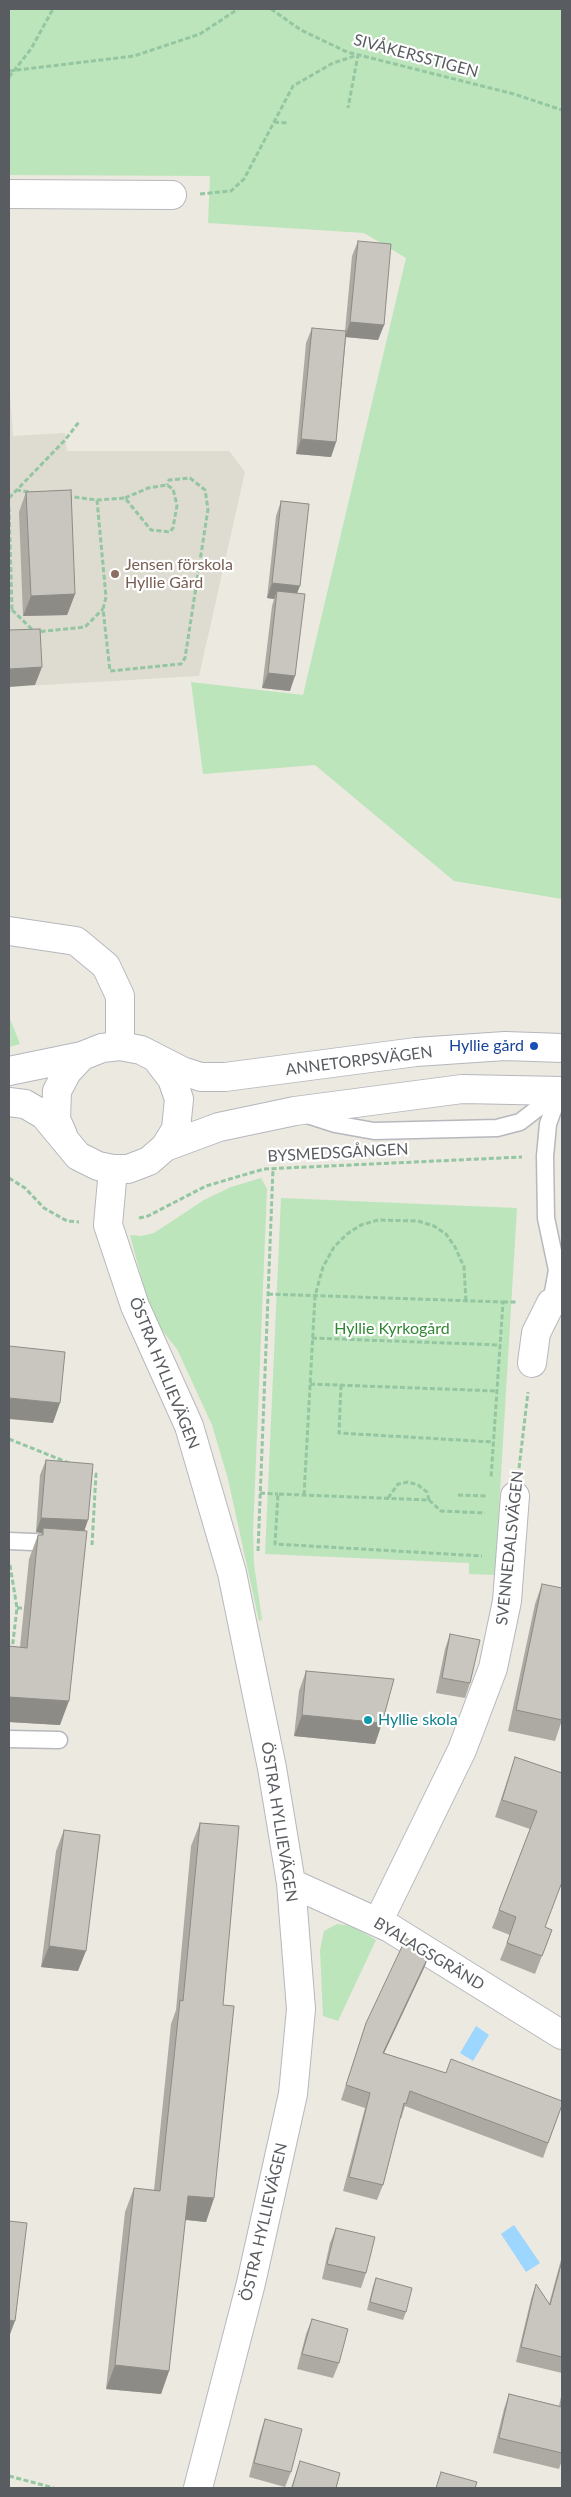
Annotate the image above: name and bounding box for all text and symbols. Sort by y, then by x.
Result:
street label: SIVÅKERSSTIGEN [352,30,480,82]
place label: Jensen förskola Hyllie Gård [125,555,233,593]
marker: Jensen förskola Hyllie Gård [109,568,121,580]
place label: Hyllie gård [449,1036,524,1056]
marker: Hyllie gård [528,1040,540,1052]
street label: ANNETORPSVÄGEN [284,1042,434,1080]
street label: BYSMEDSGÅNGEN [267,1140,409,1166]
street label: ÖSTRA HYLLIEVÄGEN [125,1294,203,1452]
park label: Hyllie Kyrkogård [334,1319,450,1339]
street label: SVENNEDALSVÄGEN [492,1470,528,1626]
place label: Hyllie skola [378,1710,458,1730]
marker: Hyllie skola [362,1714,374,1726]
street label: ÖSTRA HYLLIEVÄGEN [257,1741,301,1903]
street label: BYALAGSGRÄND [370,1913,488,1995]
street label: ÖSTRA HYLLIEVÄGEN [236,2141,292,2303]

